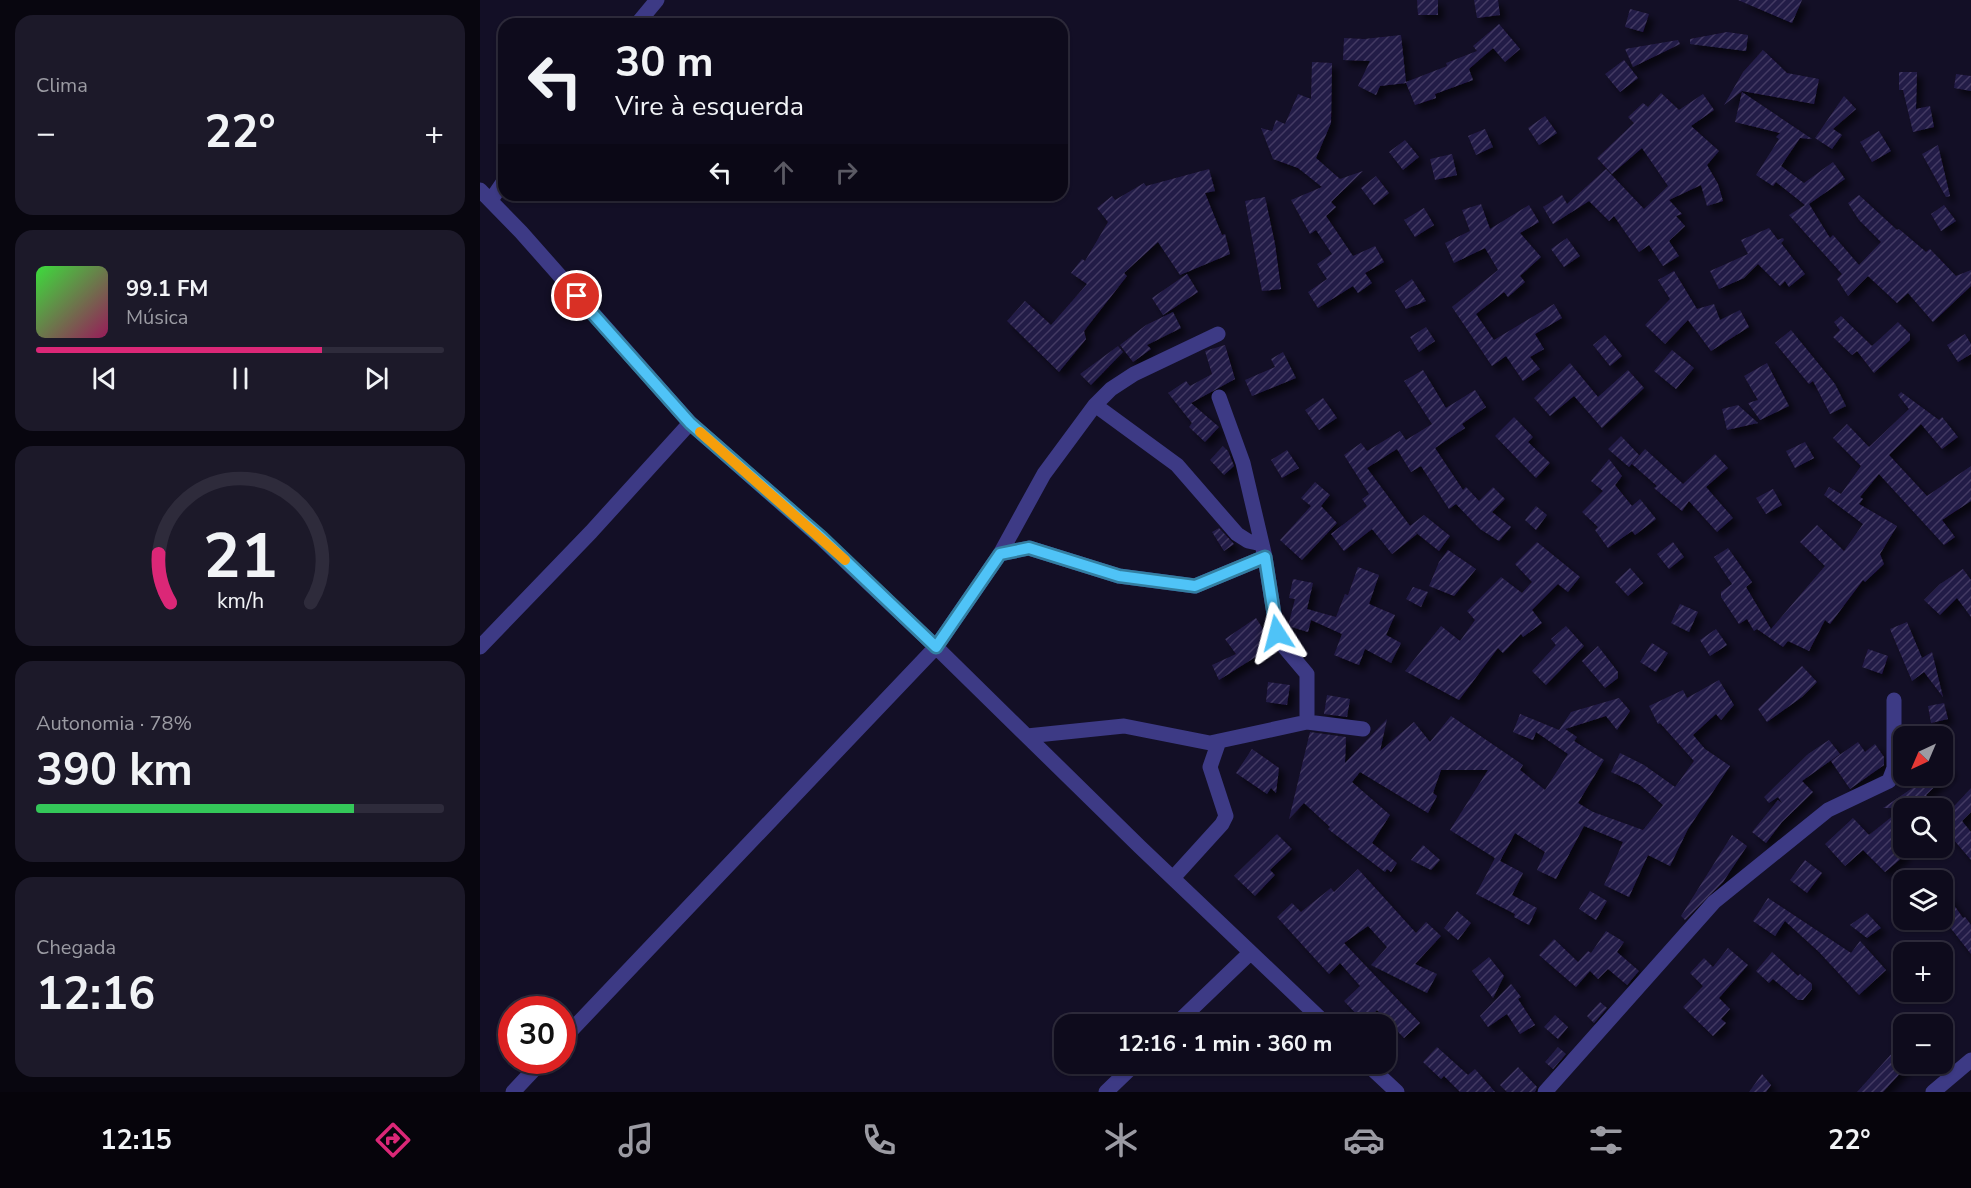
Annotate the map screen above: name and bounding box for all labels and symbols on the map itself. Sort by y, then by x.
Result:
pin [551,270,602,321]
position arrow [1245,601,1309,665]
north arrow [1893,726,1953,786]
speed limit sign: 30 [498,996,576,1074]

